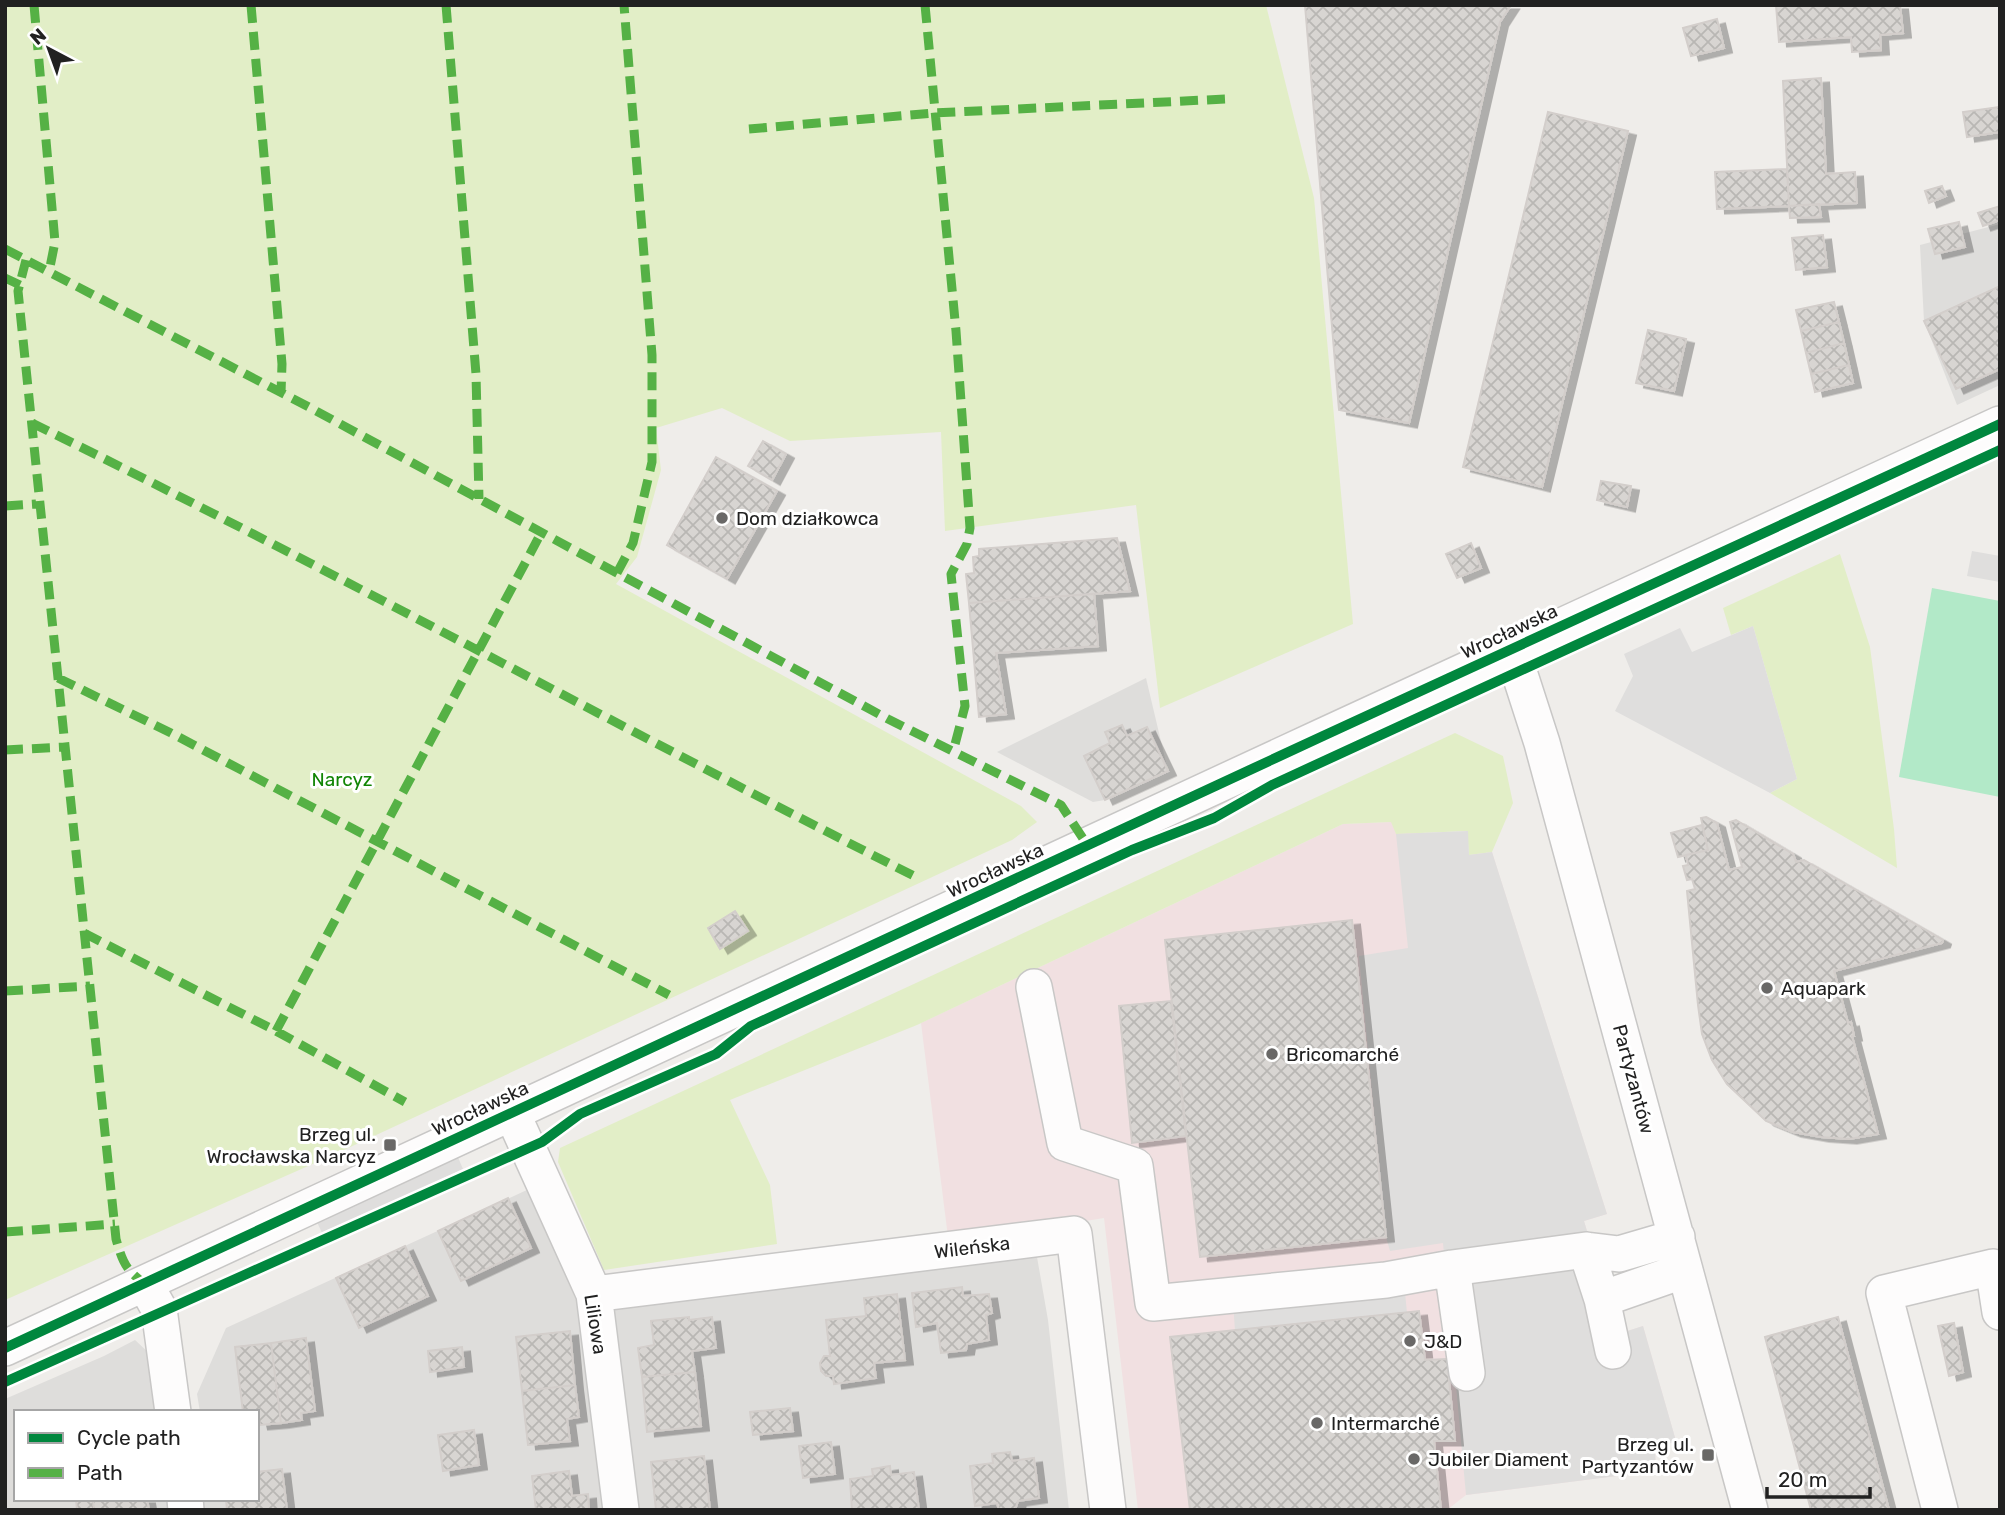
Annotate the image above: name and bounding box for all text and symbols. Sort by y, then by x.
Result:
north arrow [14,14,84,84]
text: N [25,23,51,50]
place label: Dom działkowca [736,507,879,530]
marker: Dom działkowca [714,510,730,526]
street label: Wrocławska [1457,599,1561,664]
park label: Narcyz [311,768,373,791]
street label: Wrocławska [943,838,1047,903]
place label: Aquapark [1781,977,1866,1000]
marker: Aquapark [1759,980,1775,996]
street label: Partyzantów [1608,1022,1659,1136]
place label: Bricomarché [1286,1043,1399,1066]
marker: Bricomarché [1264,1046,1280,1062]
street label: Wrocławska [428,1076,532,1141]
place label: Brzeg ul. Wrocławska Narcyz [206,1123,376,1168]
marker: Brzeg ul. Wrocławska Narcyz [382,1137,398,1153]
street label: Wileńska [933,1231,1011,1264]
street label: Liliowa [579,1292,612,1356]
place label: J&D [1424,1330,1462,1353]
marker: J&D [1402,1333,1418,1349]
legend [14,1410,259,1501]
place label: Intermarché [1331,1412,1440,1435]
marker: Intermarché [1309,1415,1325,1431]
text: Cycle path [77,1425,181,1450]
place label: Brzeg ul. Partyzantów [1582,1433,1694,1478]
marker: Brzeg ul. Partyzantów [1700,1447,1716,1463]
place label: Jubiler Diament [1428,1448,1569,1471]
marker: Jubiler Diament [1406,1451,1422,1467]
scale bar [1767,1456,1870,1500]
text: Path [77,1460,123,1485]
text: 20 m [1778,1467,1827,1492]

